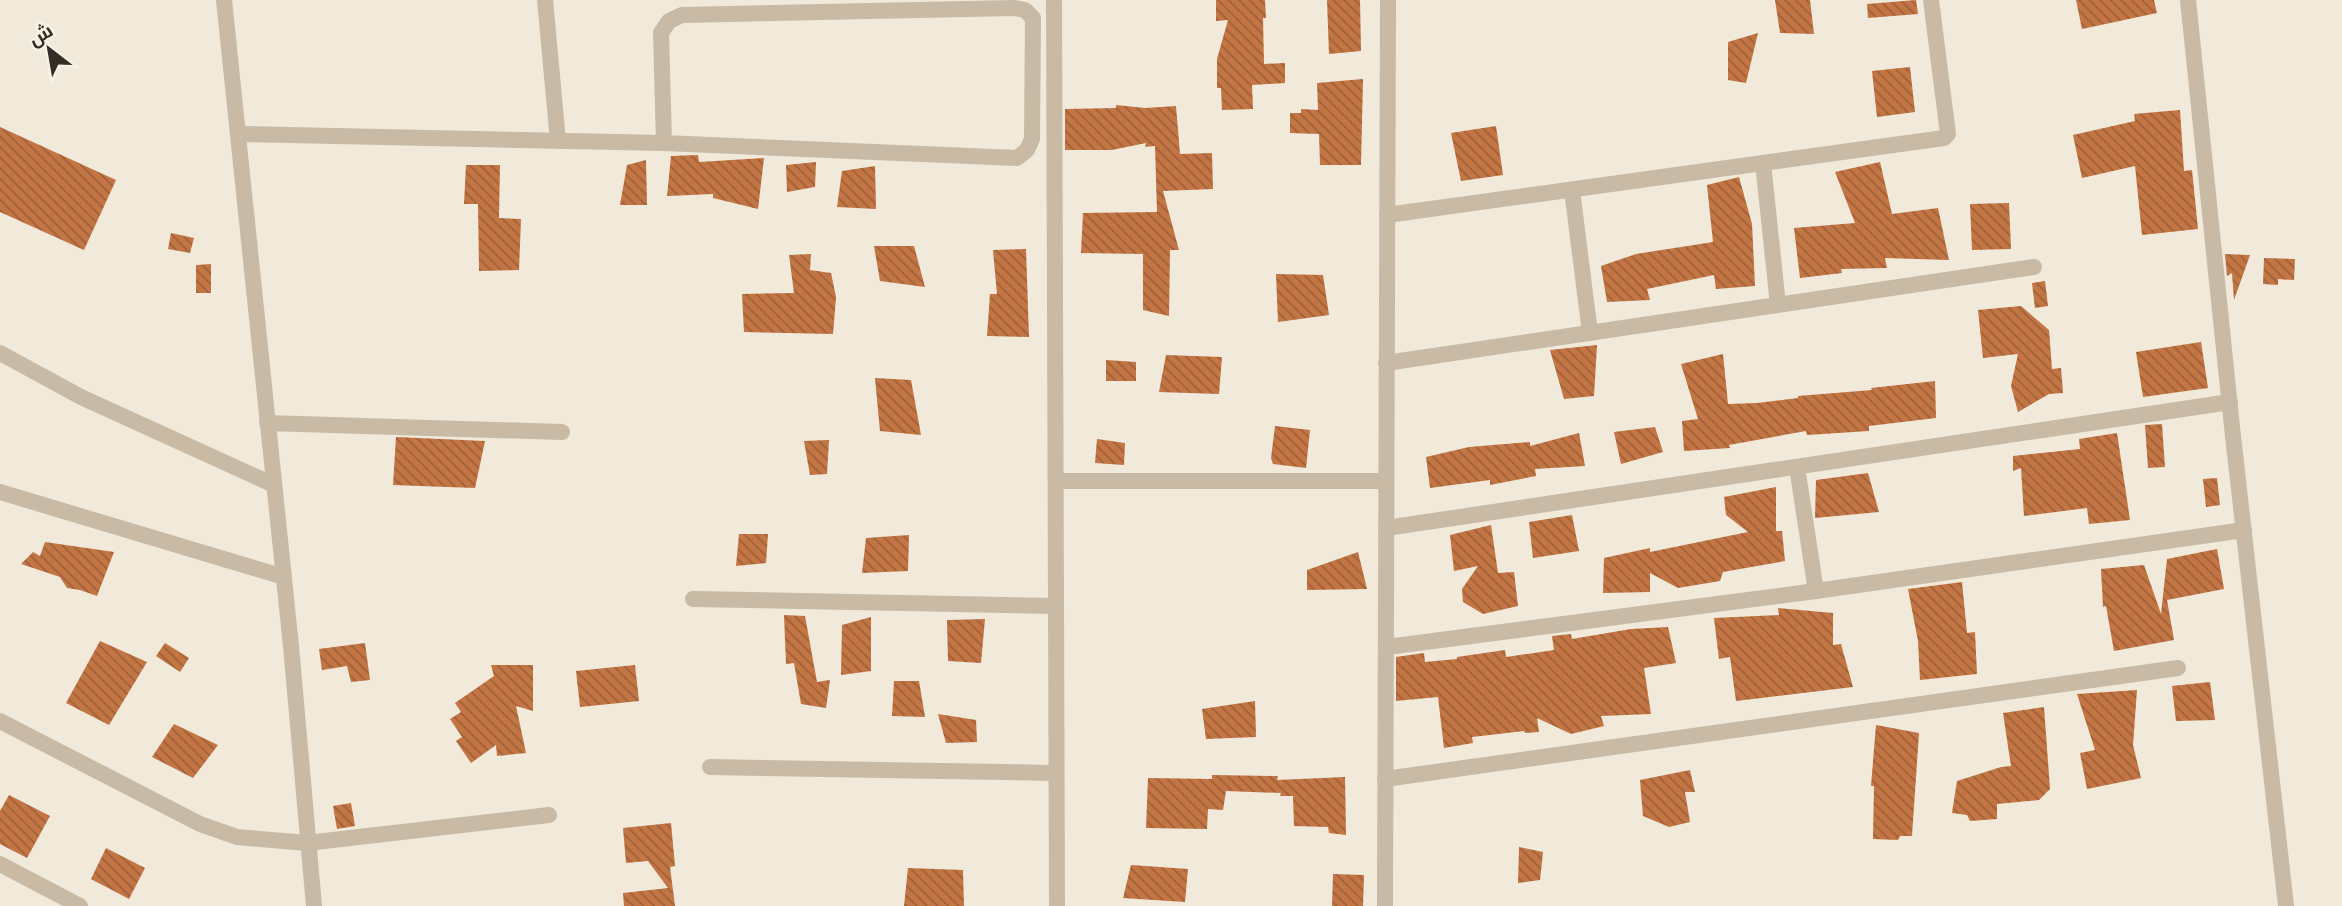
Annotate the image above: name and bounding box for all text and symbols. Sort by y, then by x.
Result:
north arrow [14,14,84,84]
text: ش [25,20,57,51]

